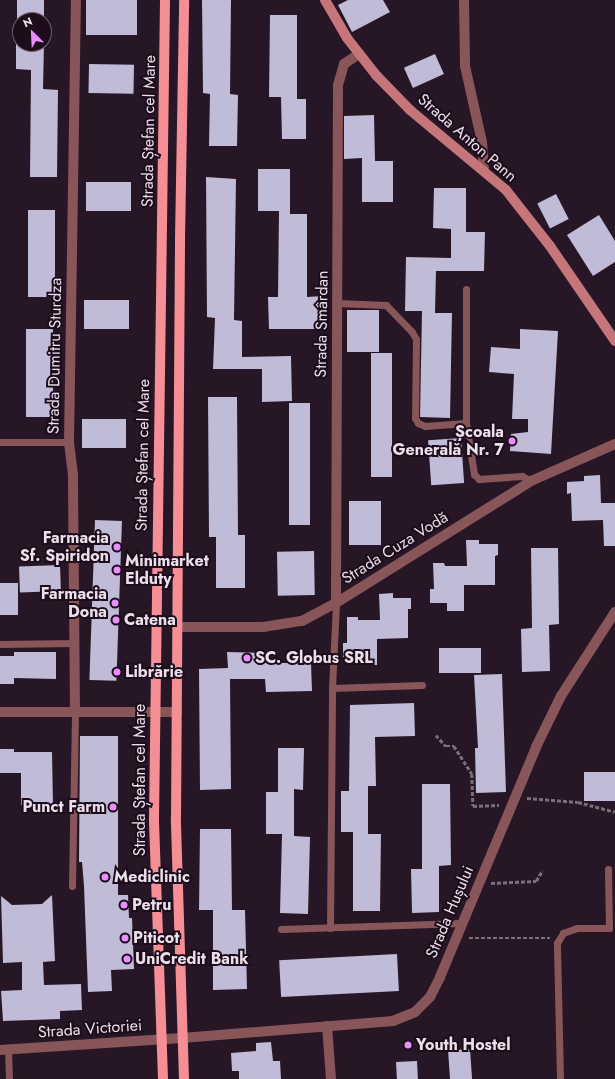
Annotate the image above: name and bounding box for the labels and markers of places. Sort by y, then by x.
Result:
place label: Școala Generală Nr. 7 [392,422,504,460]
marker: Școala Generală Nr. 7 [507,436,517,446]
place label: Farmacia Sf. Spiridon [20,528,109,566]
marker: Farmacia Sf. Spiridon [112,542,122,552]
place label: Minimarket Elduty [125,551,209,589]
marker: Minimarket Elduty [112,565,122,575]
place label: Farmacia Dona [41,584,107,622]
marker: Farmacia Dona [110,598,120,608]
place label: Catena [124,610,176,630]
marker: Catena [111,615,121,625]
place label: SC. Globus SRL [255,648,373,668]
marker: SC. Globus SRL [242,653,252,663]
place label: Librărie [125,662,183,682]
marker: Librărie [112,667,122,677]
place label: Punct Farm [22,797,105,817]
marker: Punct Farm [108,802,118,812]
place label: Mediclinic [114,867,190,887]
marker: Mediclinic [99,871,111,883]
place label: Petru [132,895,172,915]
marker: Petru [119,900,129,910]
place label: Piticot [133,928,179,948]
marker: Piticot [120,933,130,943]
place label: UniCredit Bank [135,949,248,969]
marker: UniCredit Bank [122,954,132,964]
place label: Youth Hostel [416,1035,510,1055]
marker: Youth Hostel [403,1040,413,1050]

